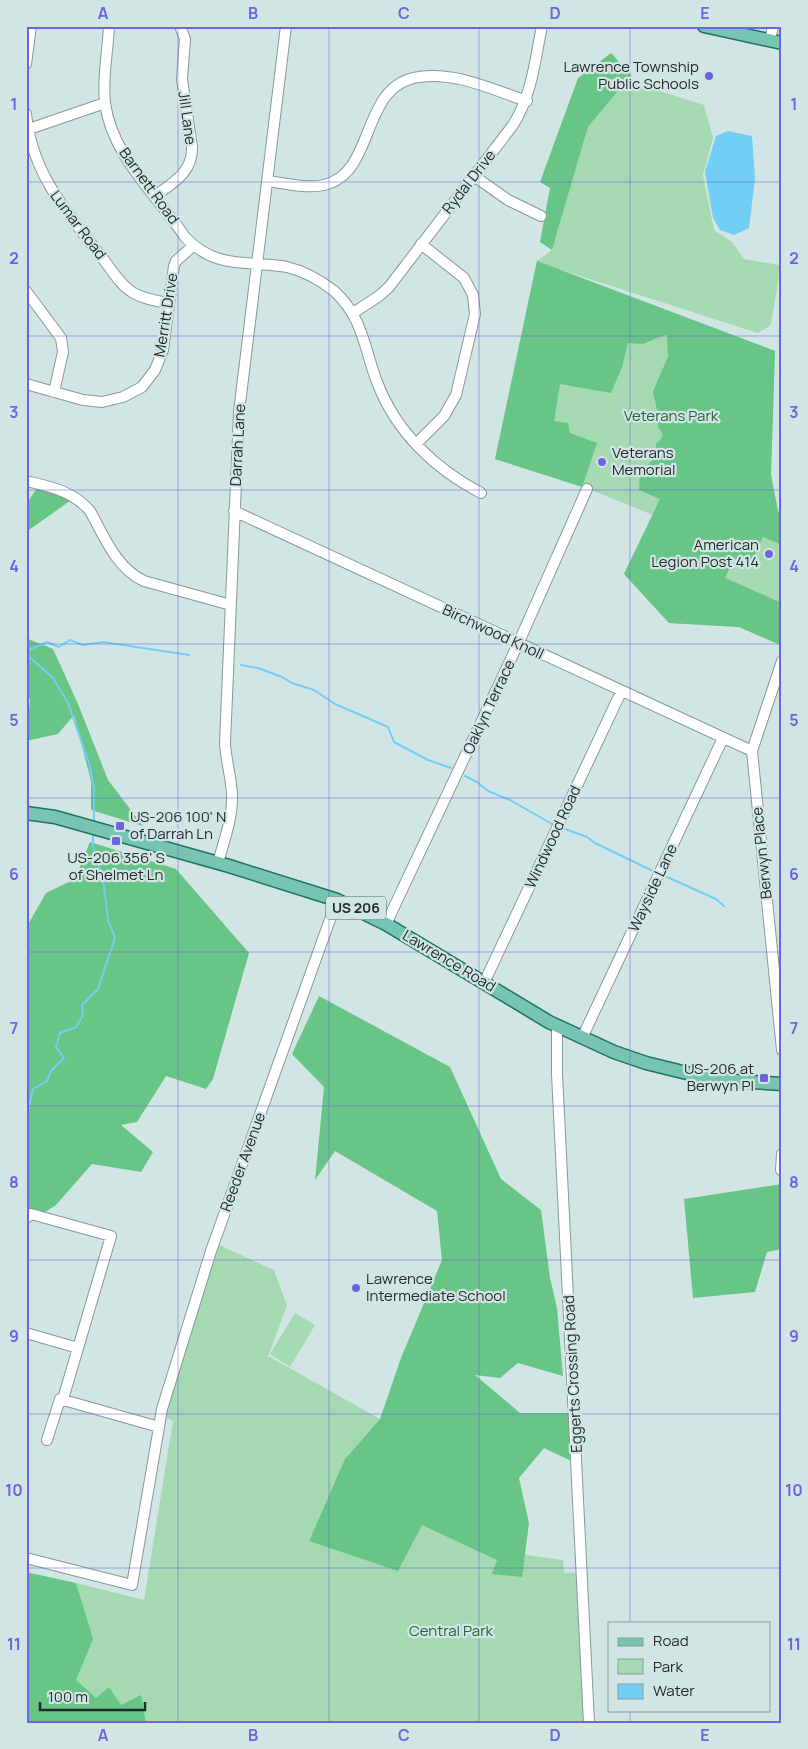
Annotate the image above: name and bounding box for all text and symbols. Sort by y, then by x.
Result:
text: A [98,2,109,24]
text: B [248,2,258,24]
text: C [398,2,410,24]
text: D [549,2,561,24]
text: E [700,2,710,24]
place label: Lawrence Township Public Schools [563,56,699,94]
marker: Lawrence Township Public Schools [703,70,715,82]
street label: Jill Lane [173,90,202,146]
text: 1 [10,93,18,115]
text: 1 [790,93,798,115]
street label: Barnett Road [114,143,184,228]
street label: Rydal Drive [437,145,500,218]
street label: Lumar Road [45,186,111,264]
text: 2 [9,247,19,269]
text: 2 [789,247,799,269]
street label: Merritt Drive [148,271,183,358]
text: 3 [9,401,19,423]
text: 3 [789,401,799,423]
street label: Darrah Lane [225,403,250,487]
park label: Veterans Park [624,405,719,426]
place label: Veterans Memorial [612,442,675,480]
marker: Veterans Memorial [596,456,608,468]
place label: American Legion Post 414 [651,534,759,572]
marker: American Legion Post 414 [763,548,775,560]
text: 4 [9,555,19,577]
text: 4 [789,555,799,577]
street label: Birchwood Knoll [439,599,547,664]
street label: Oaklyn Terrace [457,656,520,758]
text: 5 [9,709,19,731]
text: 5 [789,709,799,731]
street label: Windwood Road [519,782,586,892]
place label: US-206 100' N of Darrah Ln [130,806,226,844]
street label: Berwyn Place [746,806,777,900]
marker: US-206 100' N of Darrah Ln [114,820,126,832]
marker: US-206 356' S of Shelmet Ln [110,835,122,847]
street label: Wayside Lane [623,840,682,935]
place label: US-206 356' S of Shelmet Ln [67,847,165,885]
text: 6 [9,863,19,885]
text: 6 [789,863,799,885]
road number: US 206 [326,896,386,920]
street label: Lawrence Road [399,924,500,997]
text: 7 [10,1017,18,1039]
text: 7 [790,1017,798,1039]
place label: US-206 at Berwyn Pl [684,1058,754,1096]
marker: US-206 at Berwyn Pl [758,1072,770,1084]
street label: Reeder Avenue [215,1109,270,1214]
text: 8 [9,1171,19,1193]
text: 8 [789,1171,799,1193]
place label: Lawrence Intermediate School [366,1268,506,1306]
marker: Lawrence Intermediate School [350,1282,362,1294]
street label: Eggerts Crossing Road [558,1295,587,1453]
text: 9 [9,1325,19,1347]
text: 9 [789,1325,799,1347]
text: 10 [5,1479,23,1501]
text: 10 [785,1479,803,1501]
park label: Central Park [409,1620,494,1641]
legend [608,1622,770,1712]
text: Road [653,1630,689,1651]
text: 11 [7,1633,21,1655]
text: 11 [787,1633,801,1655]
text: Park [653,1656,683,1677]
scale bar [40,1679,145,1711]
text: Water [653,1680,695,1701]
text: 100 m [48,1686,88,1707]
text: A [98,1724,109,1746]
text: B [248,1724,258,1746]
text: C [398,1724,410,1746]
text: D [549,1724,561,1746]
text: E [700,1724,710,1746]

